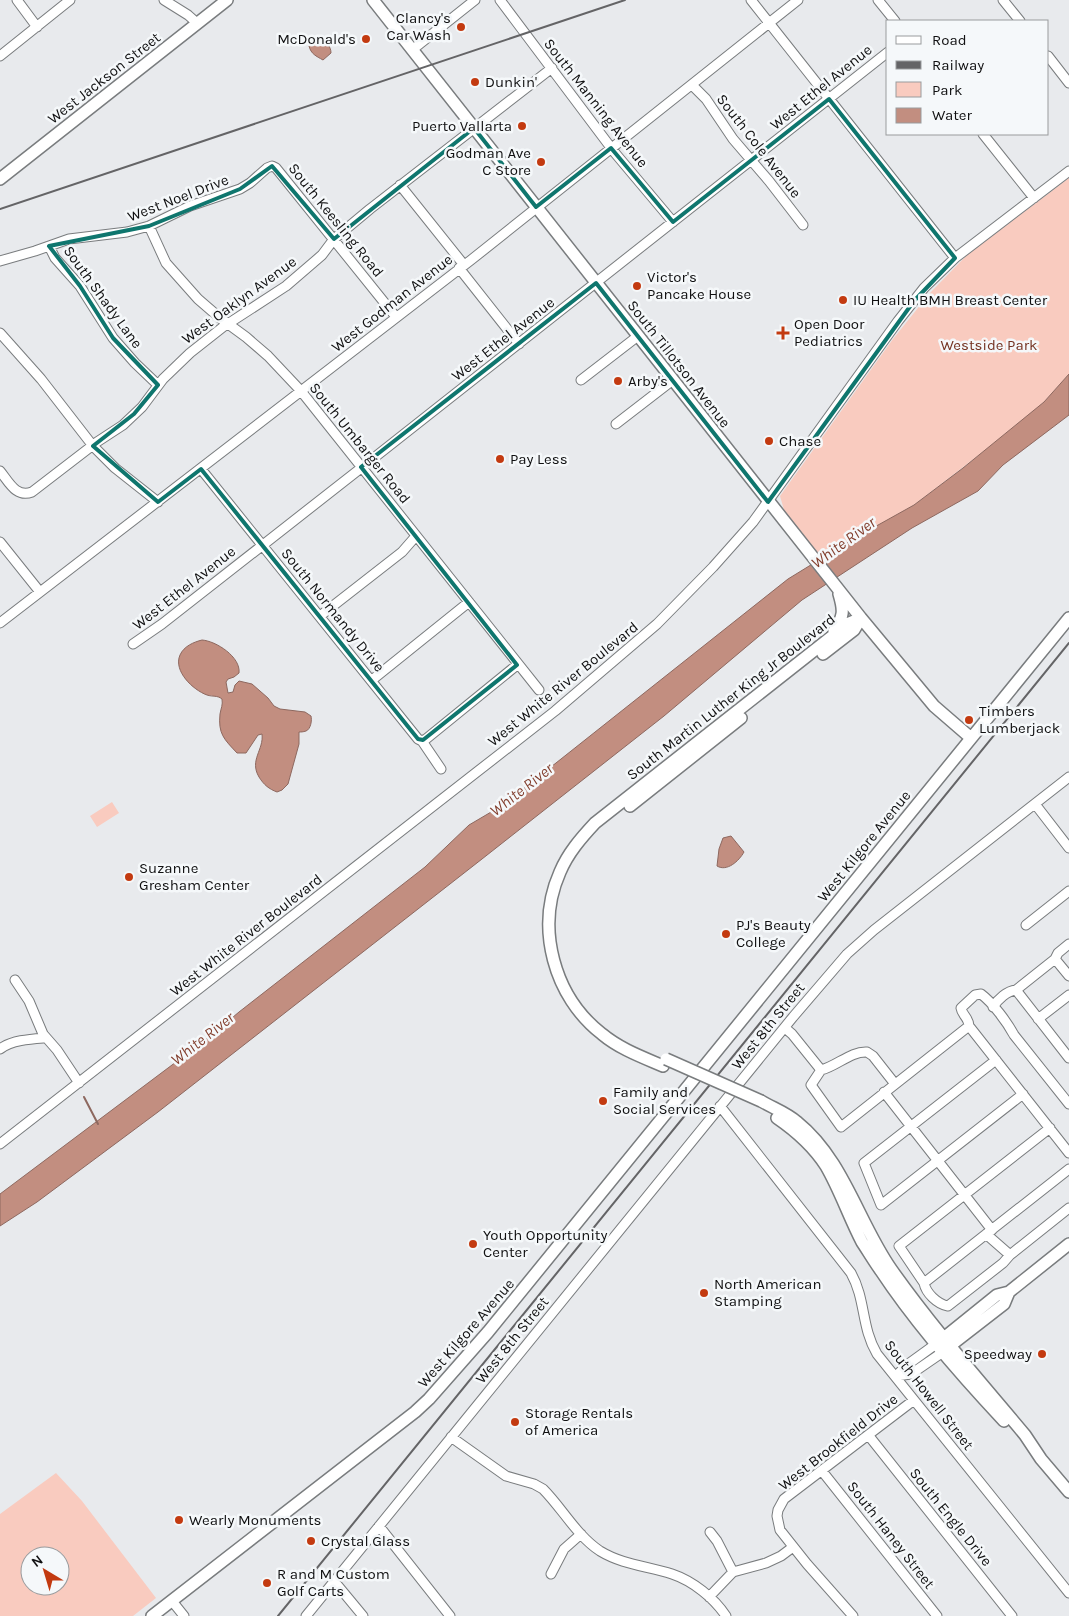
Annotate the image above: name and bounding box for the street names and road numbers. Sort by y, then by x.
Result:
street label: West Jackson Street [44,28,164,128]
street label: South Manning Avenue [540,35,652,171]
street label: West Ethel Avenue [767,40,875,134]
street label: South Cole Avenue [713,90,805,202]
street label: South Keesling Road [285,159,387,281]
street label: West Noel Drive [125,170,231,226]
street label: South Shady Lane [60,242,146,352]
street label: West Godman Avenue [328,250,456,356]
street label: West Oaklyn Avenue [178,252,300,348]
street label: West Ethel Avenue [448,293,558,385]
street label: South Tillotson Avenue [624,297,734,431]
street label: South Umbarger Road [306,379,414,507]
street label: West Ethel Avenue [129,542,239,634]
street label: South Normandy Drive [277,544,389,676]
street label: South Martin Luther King Jr Boulevard [623,610,839,784]
street label: West White River Boulevard [484,618,642,750]
street label: West Kilgore Avenue [814,787,914,905]
street label: West White River Boulevard [166,870,326,1000]
street label: West 8th Street [728,979,809,1073]
street label: West Kilgore Avenue [414,1275,518,1391]
street label: West 8th Street [472,1293,553,1387]
street label: South Howell Street [880,1336,978,1454]
street label: West Brookfield Drive [775,1390,901,1494]
street label: South Engle Drive [906,1464,996,1570]
street label: South Haney Street [843,1478,939,1593]

